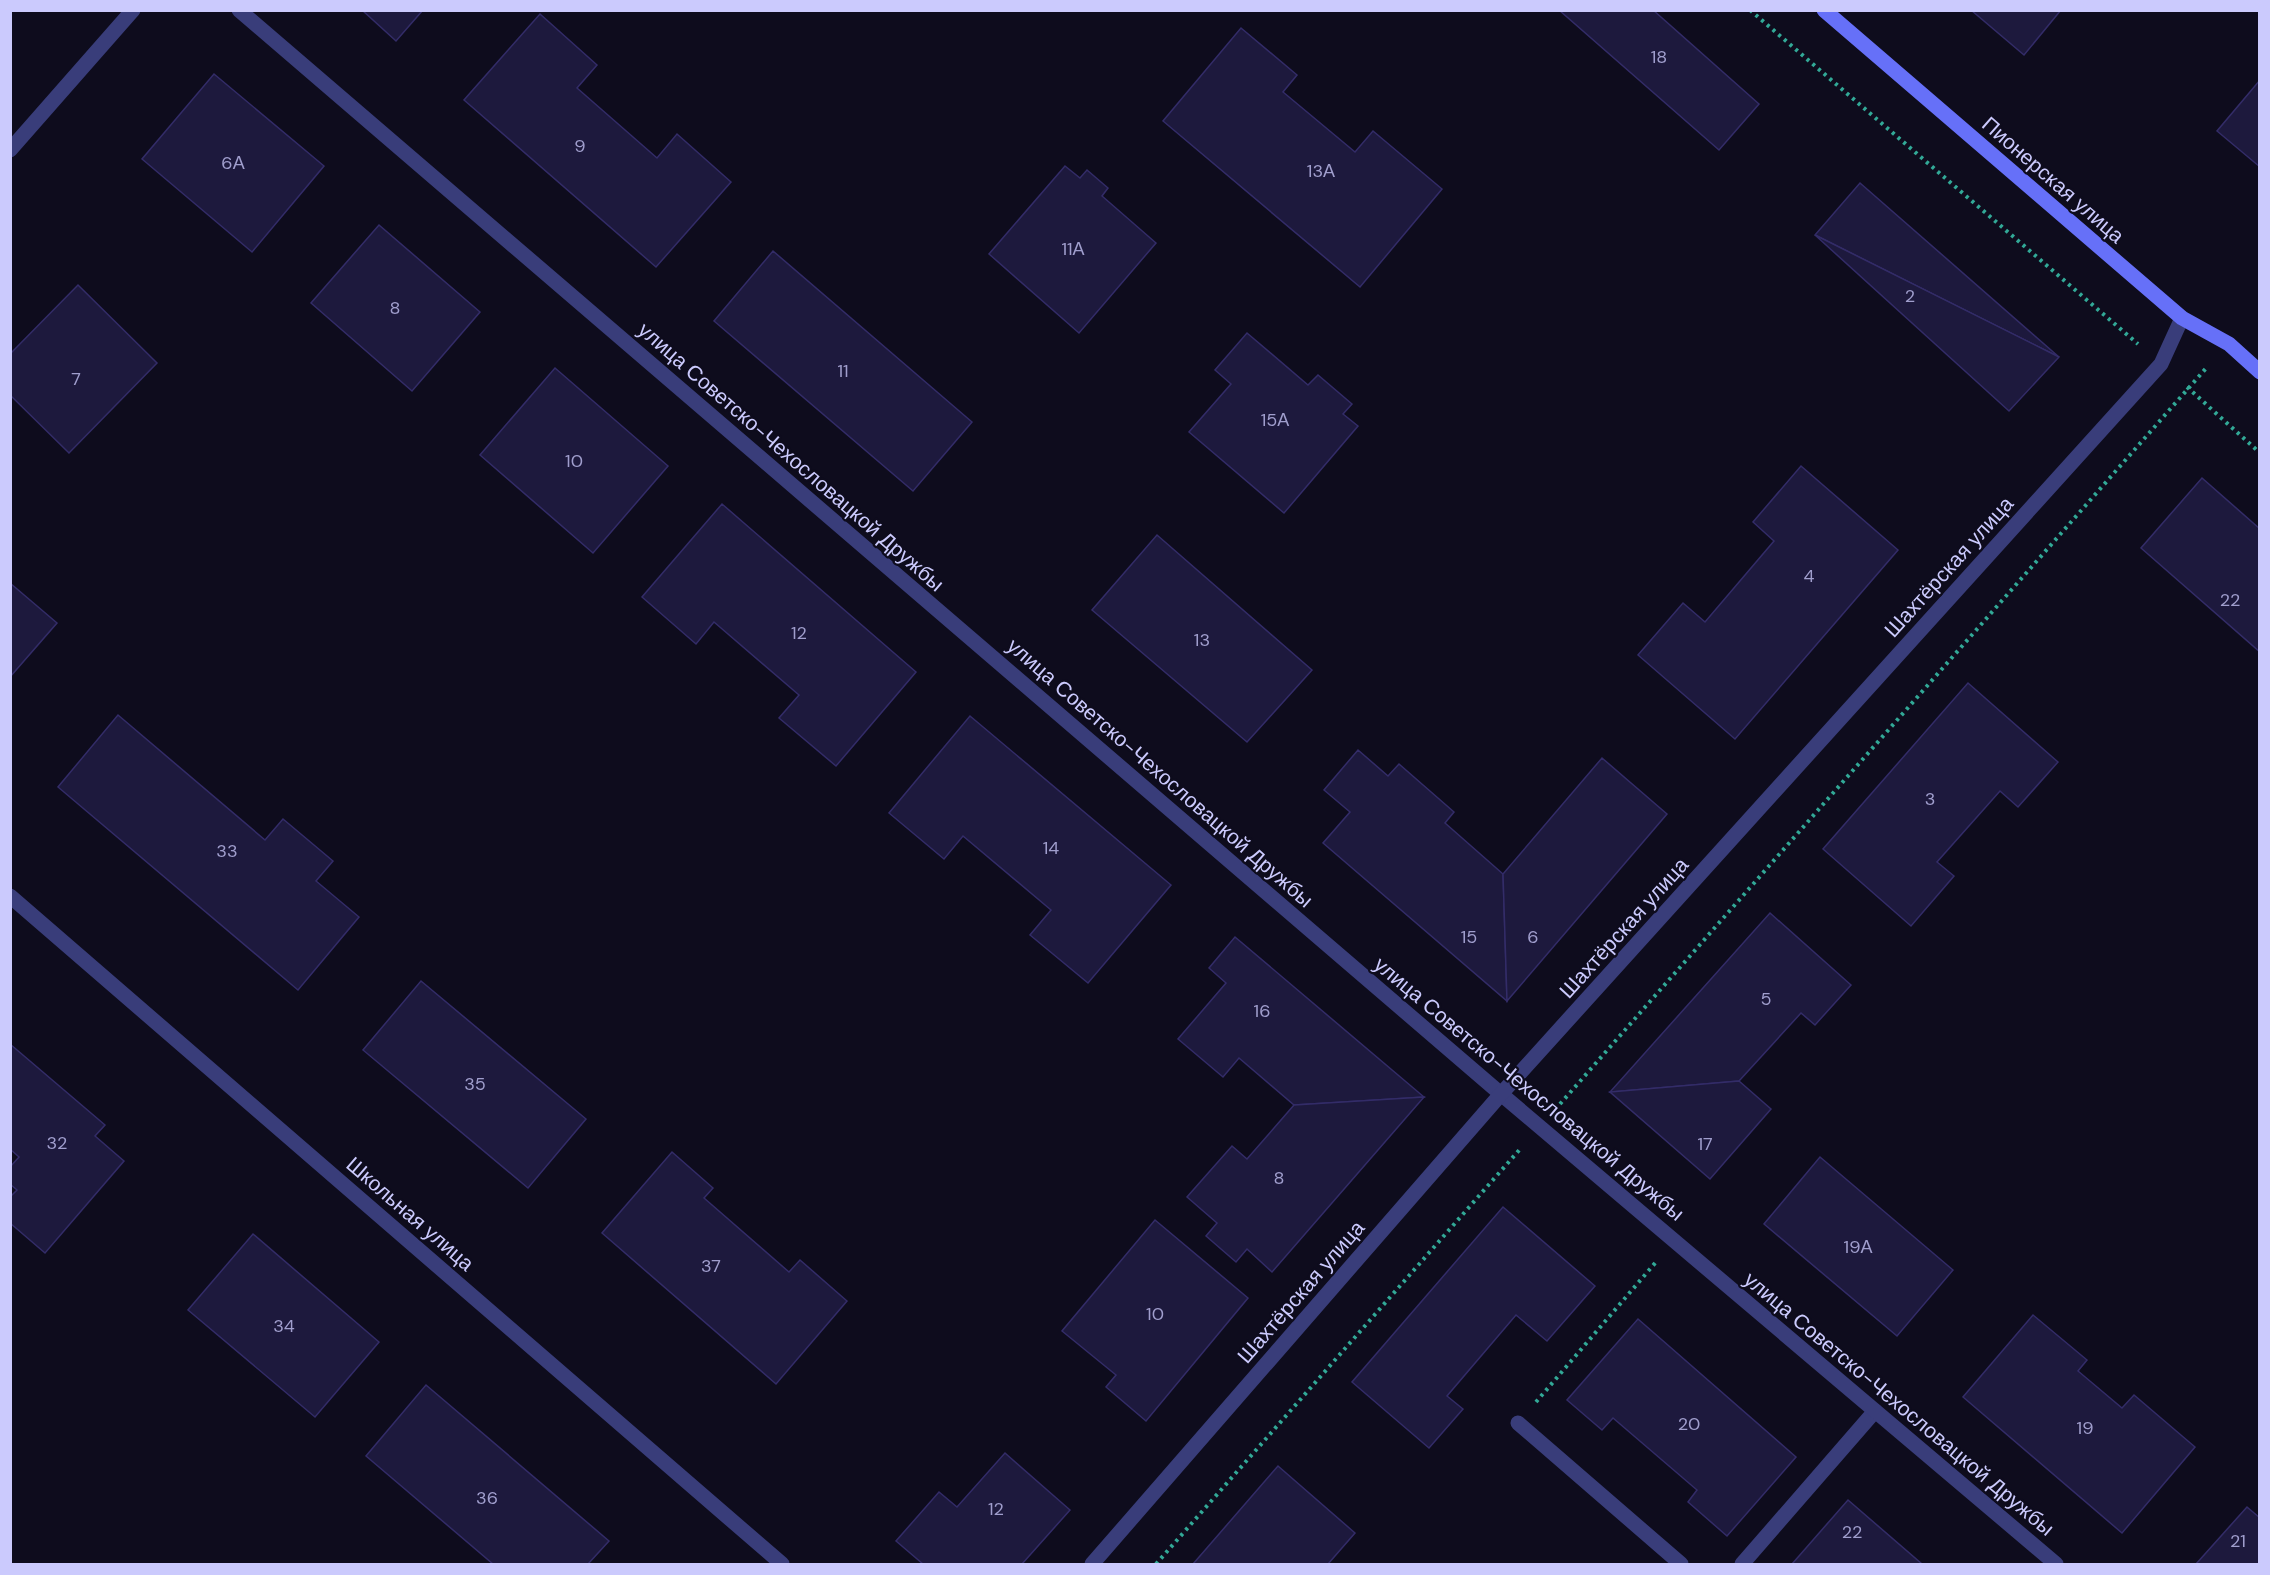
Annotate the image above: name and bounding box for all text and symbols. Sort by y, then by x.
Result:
house number: 18 [1651,45,1667,69]
street label: Пионерская улица [1976,110,2130,250]
house number: 9 [574,134,586,158]
house number: 6А [221,151,245,175]
house number: 13А [1307,159,1335,183]
house number: 11А [1061,237,1085,261]
house number: 2 [1905,284,1915,308]
house number: 8 [390,296,400,320]
street label: улица Советско-Чехословацкой Дружбы [632,316,950,598]
house number: 11 [837,359,849,383]
house number: 7 [71,367,81,391]
house number: 15А [1261,408,1289,432]
house number: 10 [565,449,583,473]
street label: Шахтёрская улица [1878,490,2020,644]
house number: 4 [1804,564,1815,588]
house number: 22 [2220,588,2240,612]
house number: 12 [791,621,807,645]
house number: 13 [1194,628,1210,652]
street label: улица Советско-Чехословацкой Дружбы [1001,632,1319,914]
house number: 3 [1925,787,1935,811]
house number: 14 [1043,836,1059,860]
house number: 33 [216,839,238,863]
street label: Шахтёрская улица [1553,851,1695,1005]
house number: 15 [1461,925,1477,949]
house number: 6 [1527,925,1539,949]
street label: улица Советско-Чехословацкой Дружбы [1368,951,1690,1227]
house number: 5 [1761,987,1771,1011]
house number: 16 [1254,999,1270,1023]
house number: 35 [464,1072,486,1096]
house number: 32 [46,1131,68,1155]
house number: 17 [1697,1132,1713,1156]
street label: Школьная улица [340,1151,480,1278]
house number: 8 [1274,1166,1284,1190]
street label: Шахтёрская улица [1231,1214,1371,1369]
house number: 19А [1844,1235,1872,1259]
house number: 37 [701,1254,721,1278]
street label: улица Советско-Чехословацкой Дружбы [1738,1266,2060,1542]
house number: 10 [1146,1302,1164,1326]
house number: 34 [273,1314,295,1338]
house number: 20 [1678,1412,1700,1436]
house number: 19 [2077,1416,2093,1440]
house number: 36 [476,1486,498,1510]
house number: 12 [988,1497,1004,1521]
house number: 22 [1842,1520,1862,1544]
house number: 21 [2230,1529,2246,1553]

